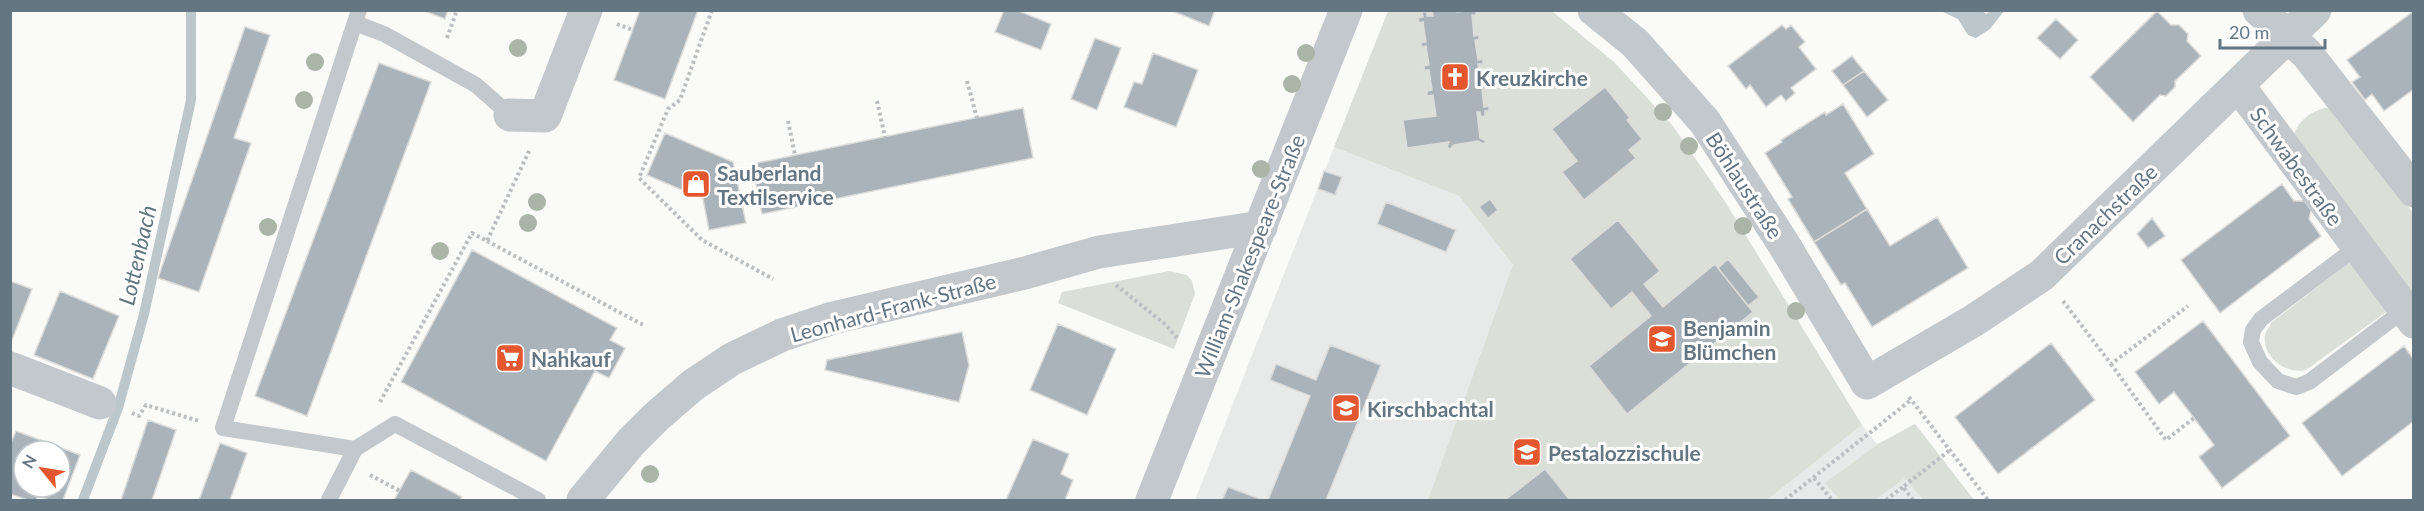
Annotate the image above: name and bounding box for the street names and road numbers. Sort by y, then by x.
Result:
street label: Schwabestraße [2246,102,2348,230]
street label: Böhlaustraße [1701,127,1789,243]
street label: William-Shakespeare-Straße [1189,131,1309,381]
street label: Cranachstraße [2048,159,2162,269]
street label: Leonhard-Frank-Straße [787,268,999,346]

